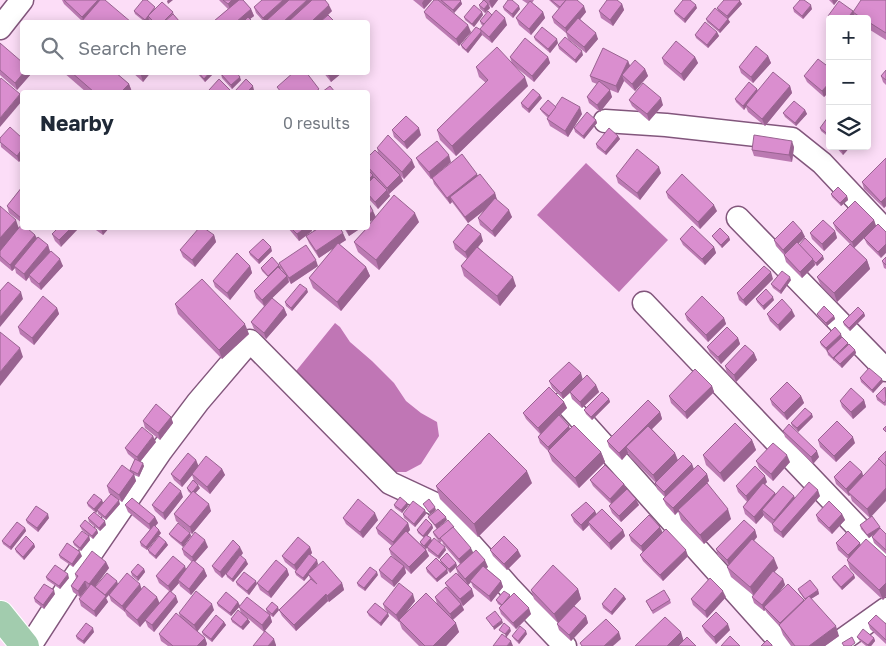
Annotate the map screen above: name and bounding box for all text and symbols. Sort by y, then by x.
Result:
map controls [826,15,871,150]
button: + [826,15,871,60]
search box [20,20,370,75]
icon: search [38,34,66,62]
text: Search here [78,36,187,59]
button: − [826,60,871,105]
button: layers [826,105,871,150]
text: Nearby [40,110,114,136]
text: 0 results [283,113,350,133]

